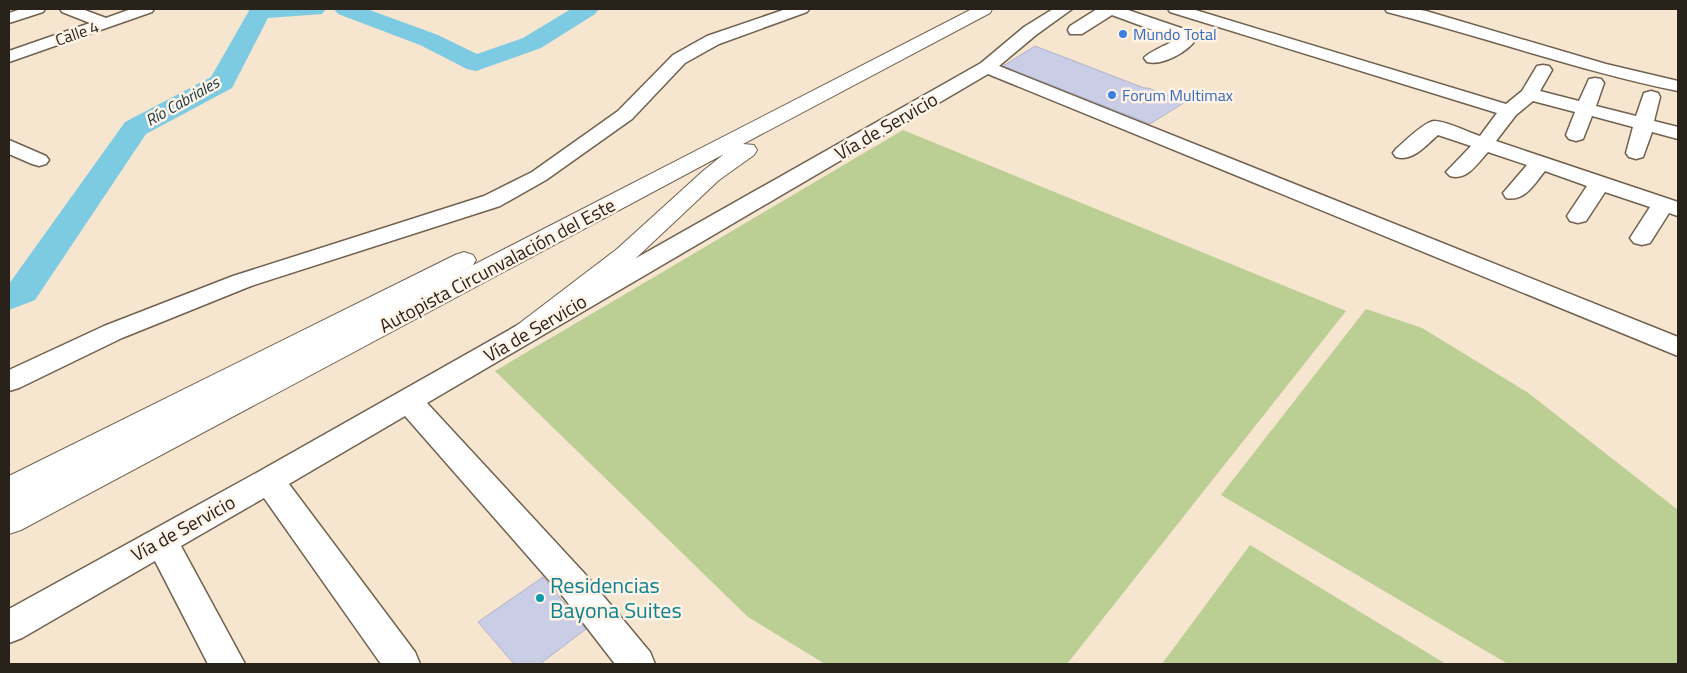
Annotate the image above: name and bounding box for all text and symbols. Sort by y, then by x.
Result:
street label: Calle 4 [52,14,102,52]
place label: Mundo Total [1133,22,1217,46]
marker: Mundo Total [1117,28,1129,40]
water label: Río Cabriales [141,70,224,132]
place label: Forum Multimax [1122,83,1233,107]
street label: Vía de Servicio [829,84,943,167]
marker: Forum Multimax [1106,89,1118,101]
street label: Autopista Circunvalación del Este [373,190,620,339]
street label: Vía de Servicio [478,286,592,369]
street label: Vía de Servicio [125,487,240,568]
place label: Residencias Bayona Suites [550,568,682,627]
marker: Residencias Bayona Suites [534,592,546,604]

